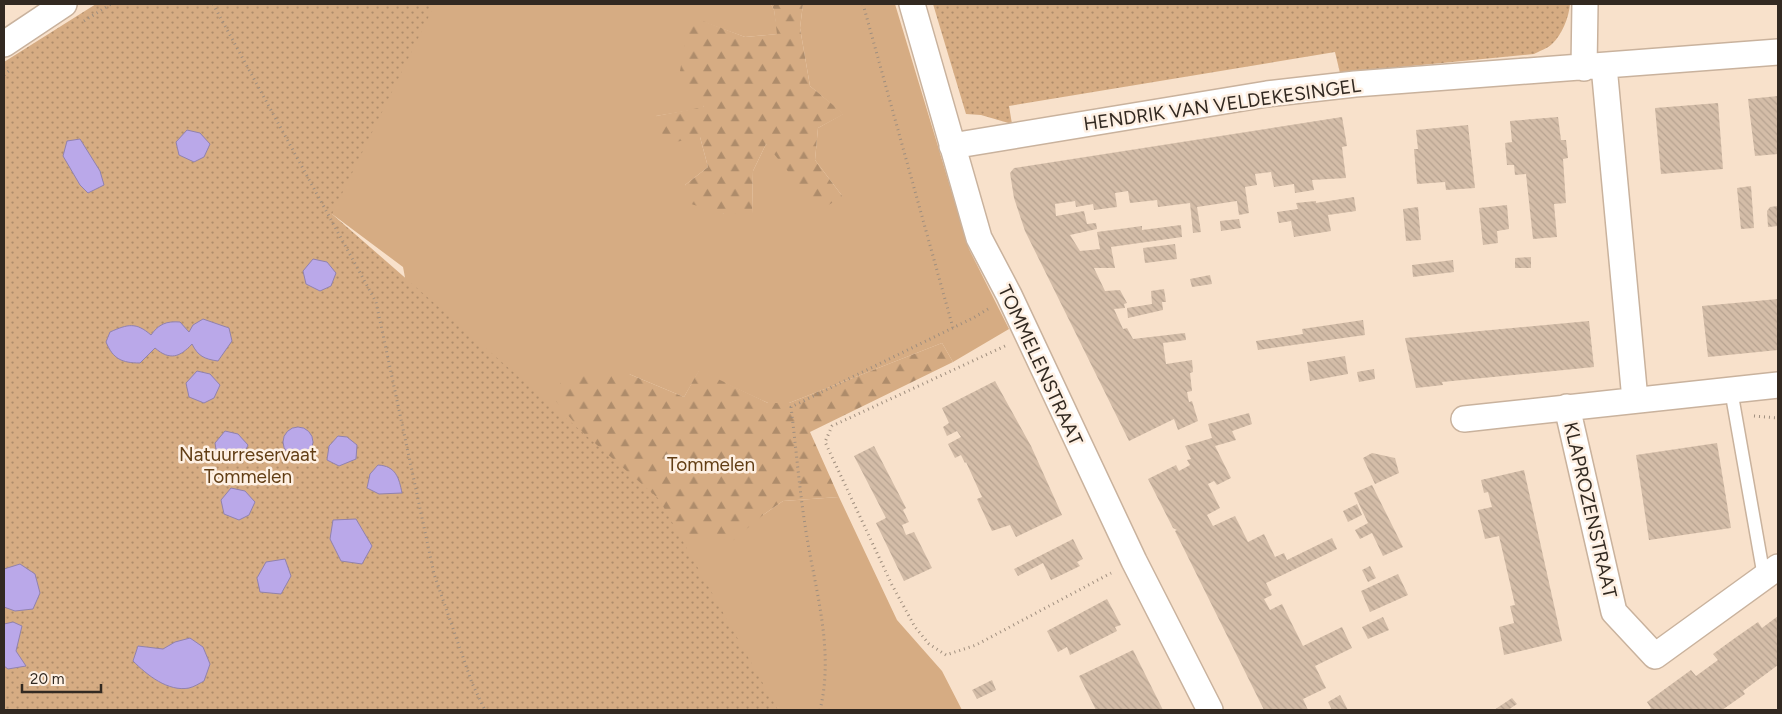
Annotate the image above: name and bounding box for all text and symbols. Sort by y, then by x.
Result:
street label: HENDRIK VAN VELDEKESINGEL [1082,74,1362,135]
street label: TOMMELENSTRAAT [993,281,1088,450]
street label: KLAPROZENSTRAAT [1559,420,1622,601]
park label: Natuurreservaat Tommelen [179,443,317,488]
park label: Tommelen [667,453,755,476]
scale bar [22,662,101,694]
text: 20 m [30,670,64,688]

